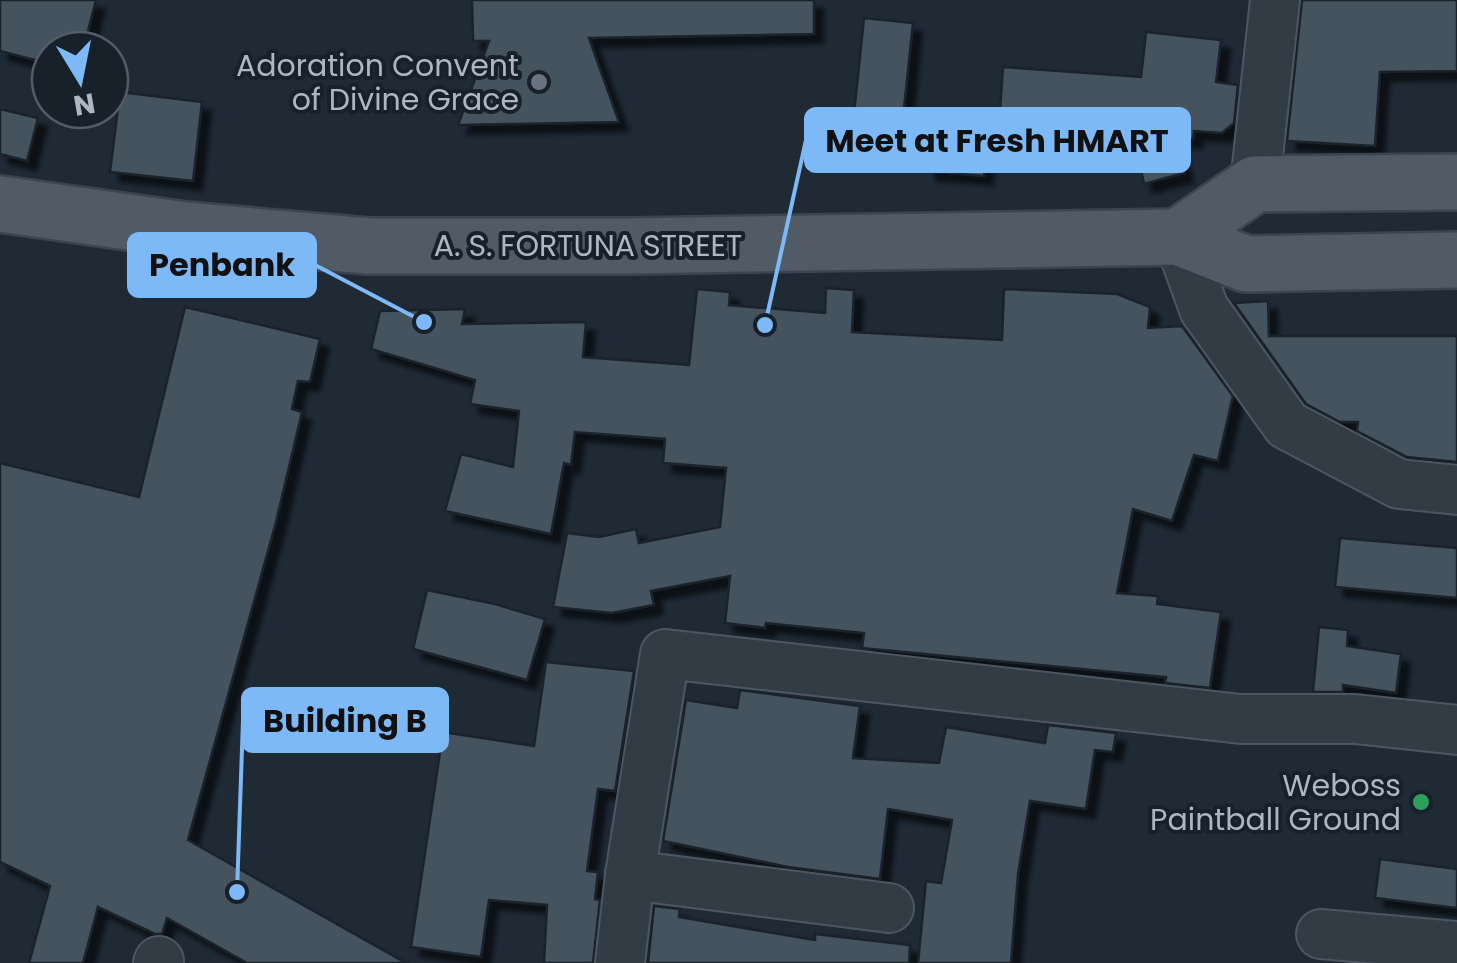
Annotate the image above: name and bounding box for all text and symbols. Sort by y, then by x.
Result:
north arrow [30,30,130,130]
place label: Adoration Convent of Divine Grace [236,44,519,121]
marker: Adoration Convent of Divine Grace [528,71,550,93]
text: N [70,83,98,125]
callout: Meet at Fresh HMART [806,109,1189,171]
text: Meet at Fresh HMART [825,118,1169,163]
street label: A. S. FORTUNA STREET [434,224,742,267]
callout: Penbank [129,234,315,296]
text: Penbank [149,242,295,287]
callout: Building B [243,689,447,751]
text: Building B [263,698,427,743]
place label: Weboss Paintball Ground [1150,764,1401,841]
marker: Weboss Paintball Ground [1410,791,1432,813]

